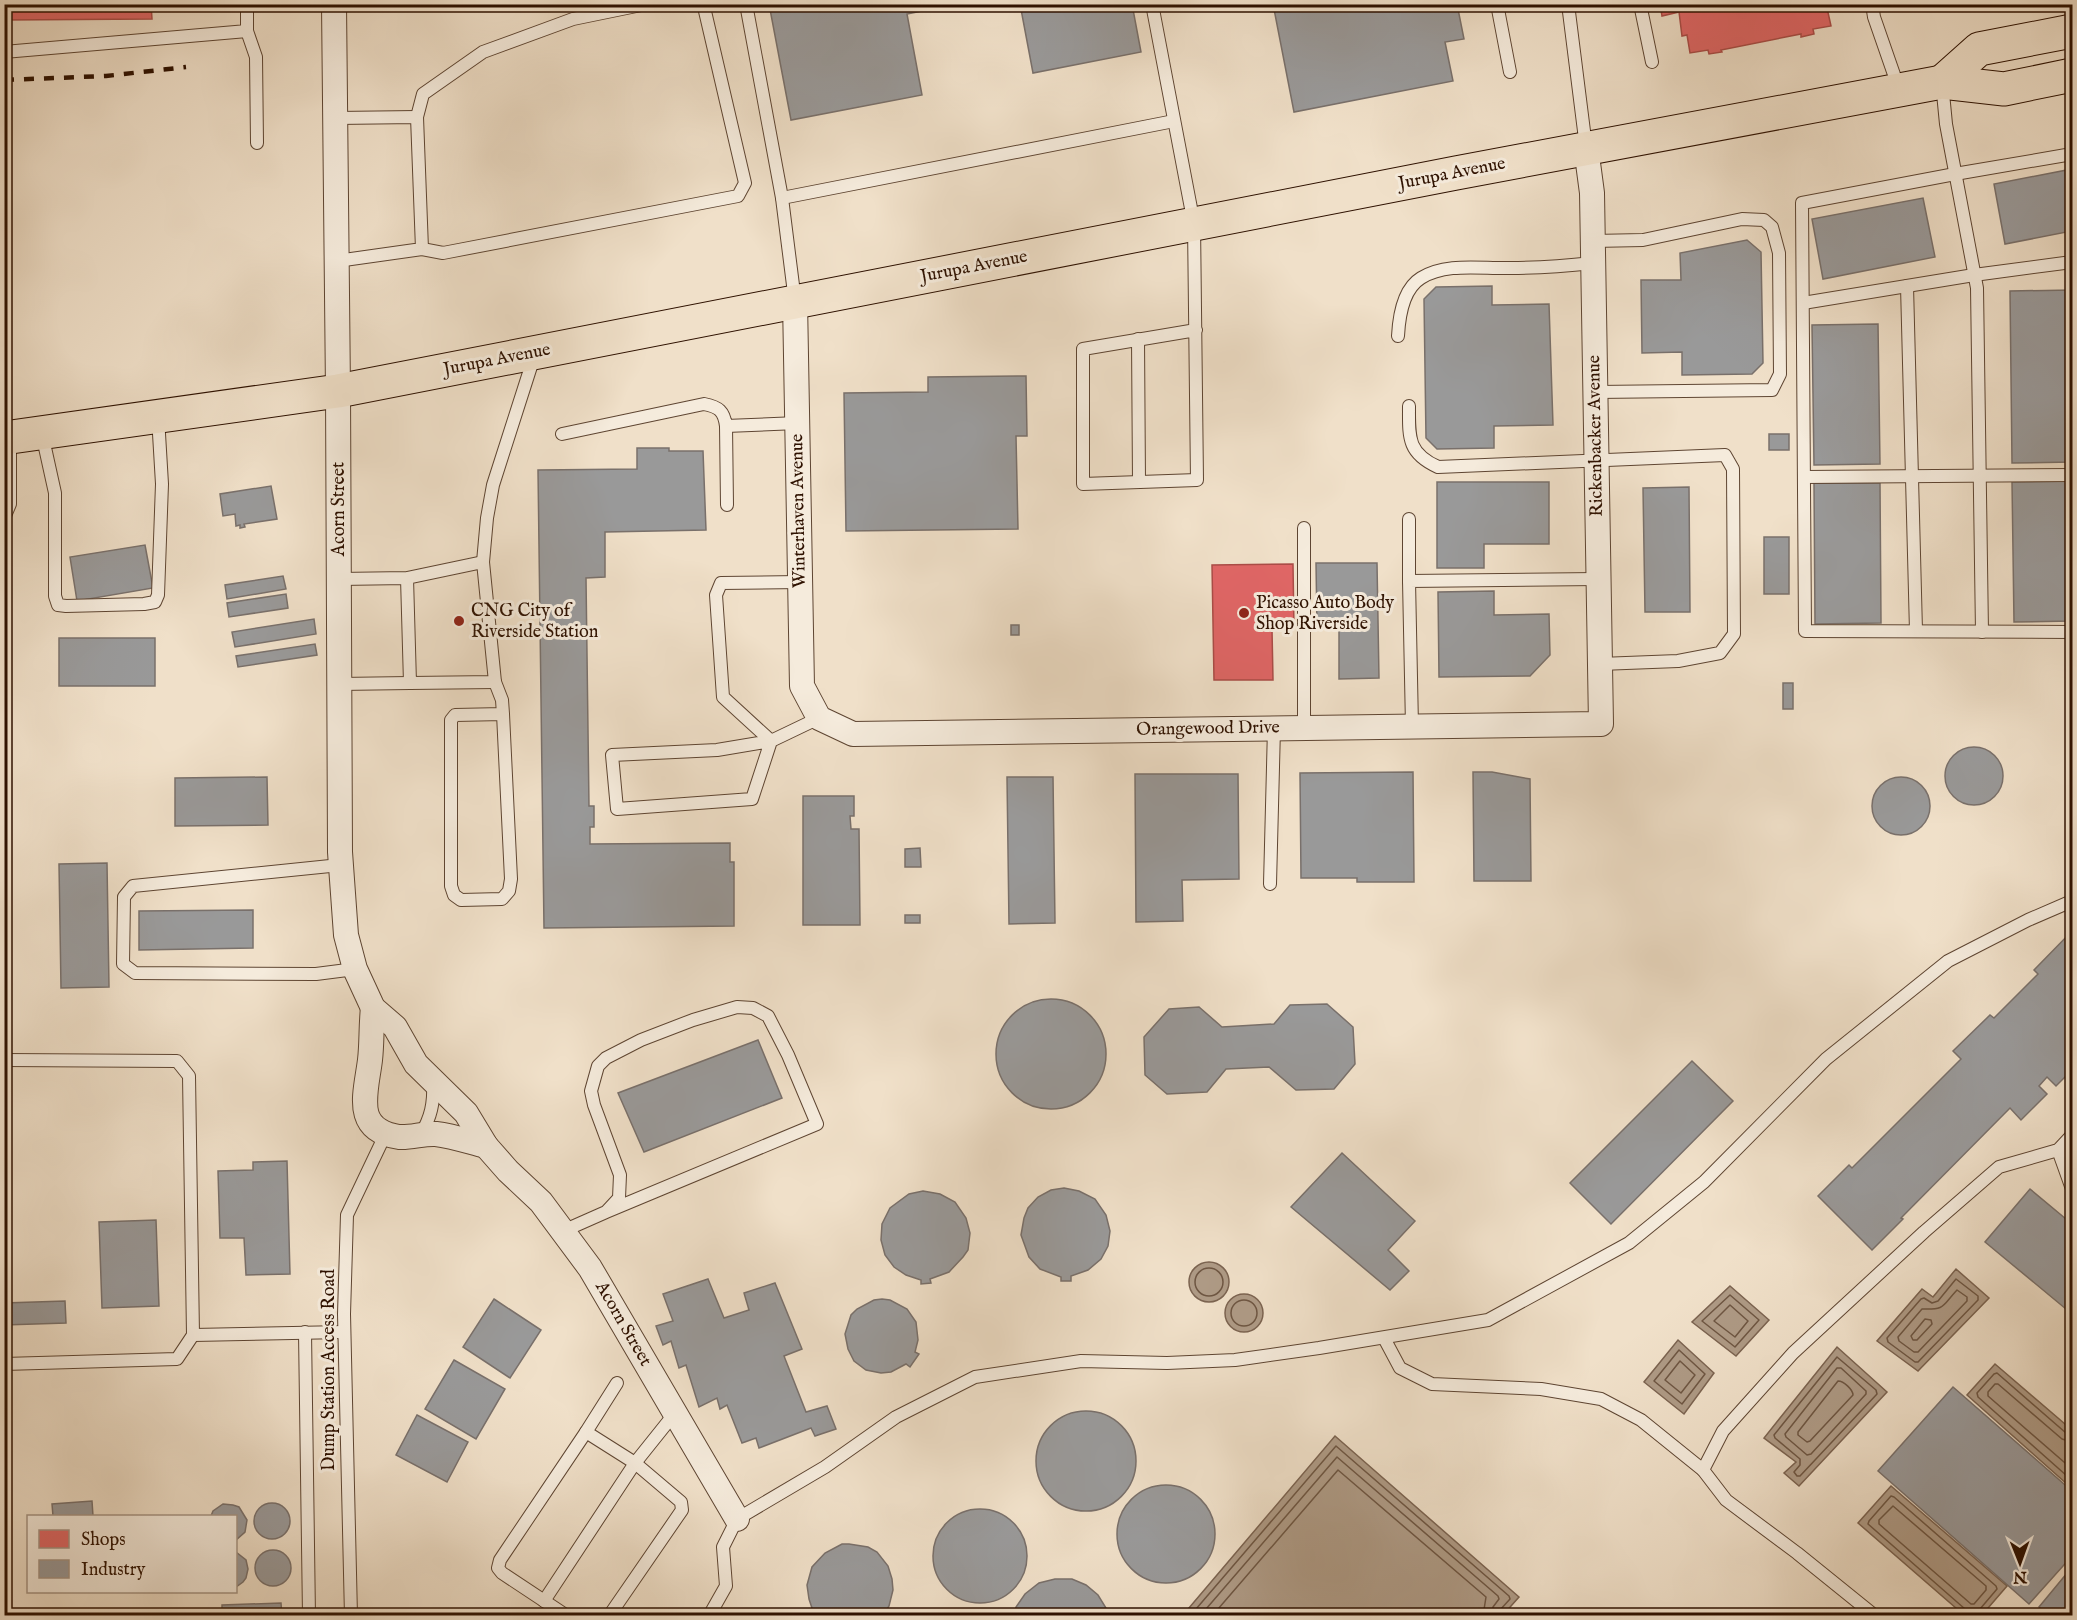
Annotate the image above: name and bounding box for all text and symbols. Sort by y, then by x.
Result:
street label: Jurupa Avenue [1395,152,1508,196]
street label: Jurupa Avenue [917,245,1030,289]
street label: Jurupa Avenue [440,338,553,382]
street label: Rickenbacker Avenue [1583,355,1609,517]
street label: Winterhaven Avenue [786,434,812,588]
street label: Acorn Street [328,462,351,557]
place label: Picasso Auto Body Shop Riverside [1256,592,1394,636]
place label: CNG City of Riverside Station [471,600,599,644]
marker: Picasso Auto Body Shop Riverside [1237,606,1251,620]
marker: CNG City of Riverside Station [452,614,466,628]
street label: Orangewood Drive [1136,716,1280,742]
street label: Dump Station Access Road [318,1269,341,1471]
street label: Acorn Street [589,1277,657,1371]
legend [27,1515,237,1593]
text: Shops [81,1529,126,1552]
north arrow [1990,1533,2050,1593]
text: Industry [81,1559,145,1582]
text: N [2013,1566,2028,1586]

